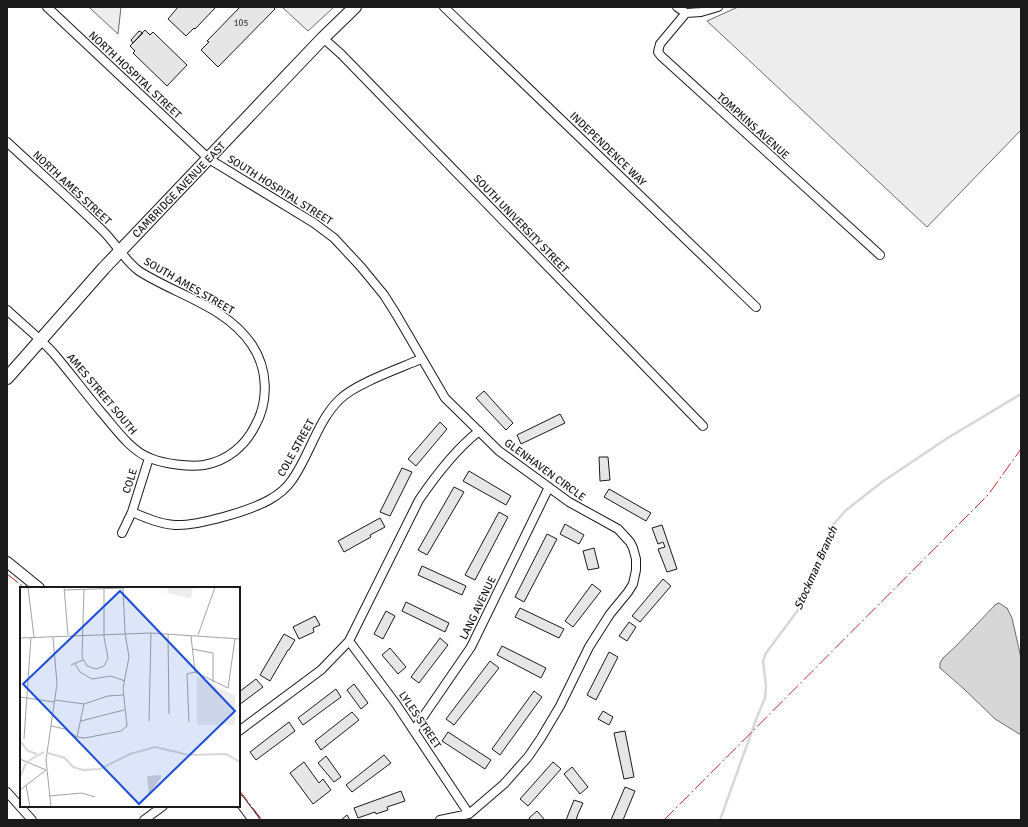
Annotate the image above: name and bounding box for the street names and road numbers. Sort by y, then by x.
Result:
street label: NORTH HOSPITAL STREET [86,29,184,122]
street label: TOMPKINS AVENUE [714,90,792,162]
street label: INDEPENDENCE WAY [567,109,649,189]
street label: CAMBRIDGE AVENUE EAST [130,139,229,241]
street label: NORTH AMES STREET [30,148,114,228]
street label: SOUTH HOSPITAL STREET [225,152,335,228]
street label: SOUTH UNIVERSITY STREET [471,172,572,276]
street label: SOUTH AMES STREET [142,255,237,317]
street label: AMES STREET SOUTH [64,351,140,437]
street label: COLE STREET [275,416,317,479]
street label: GLENHAVEN CIRCLE [502,436,588,504]
street label: COLE [120,467,140,495]
street label: LANG AVENUE [457,574,499,642]
street label: LYLES STREET [396,689,444,752]

